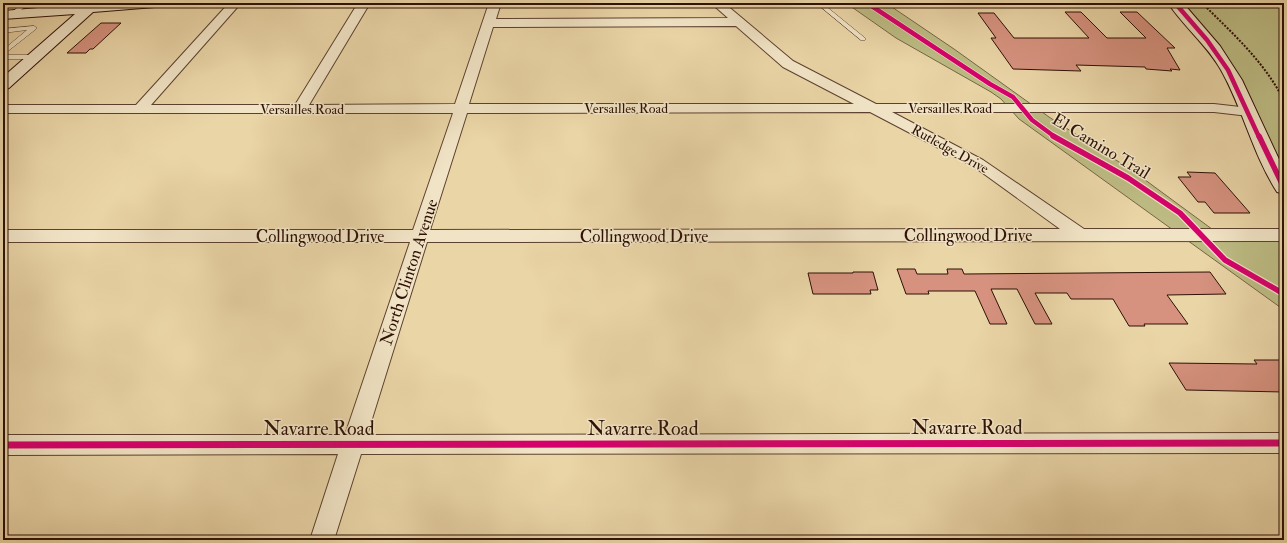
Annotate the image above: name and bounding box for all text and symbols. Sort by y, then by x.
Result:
street label: Versailles Road [584,100,668,117]
street label: Versailles Road [908,100,992,117]
street label: Versailles Road [260,101,344,118]
street label: El Camino Trail [1048,108,1154,184]
street label: Rutledge Drive [908,121,992,177]
street label: North Clinton Avenue [375,196,443,348]
street label: Collingwood Drive [904,225,1032,246]
street label: Collingwood Drive [256,226,384,247]
street label: Collingwood Drive [580,226,708,247]
street label: Navarre Road [911,415,1023,440]
street label: Navarre Road [263,416,375,441]
street label: Navarre Road [587,416,699,441]

